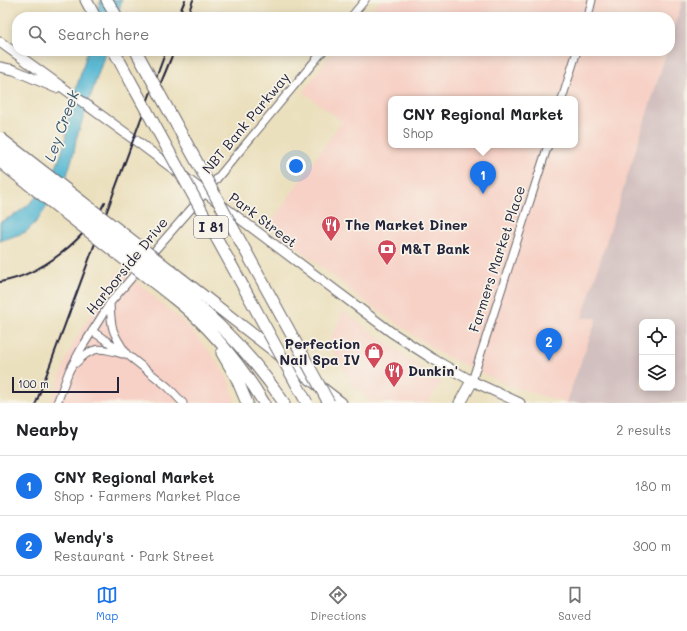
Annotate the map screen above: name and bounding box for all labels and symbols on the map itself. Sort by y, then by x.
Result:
street label: NBT Bank Parkway [198,68,294,177]
water label: Ley Creek [39,86,84,164]
your location [286,156,306,176]
pin: 1 [470,161,496,194]
street label: Farmers Market Place [464,183,529,335]
street label: Park Street [225,188,301,251]
street label: Harborside Drive [81,213,172,318]
restaurant icon: The Market Diner [320,214,342,242]
place label: The Market Diner [345,215,468,234]
road number: I 81 [194,216,228,238]
bank icon: M&T Bank [376,238,398,266]
place label: M&T Bank [401,239,470,258]
pin: 2 [536,328,562,361]
place label: Perfection Nail Spa IV [280,334,360,369]
shop icon: Perfection Nail Spa IV [363,341,385,369]
restaurant icon: Dunkin' [383,360,405,388]
place label: Dunkin' [408,361,458,380]
scale bar [12,375,119,394]

